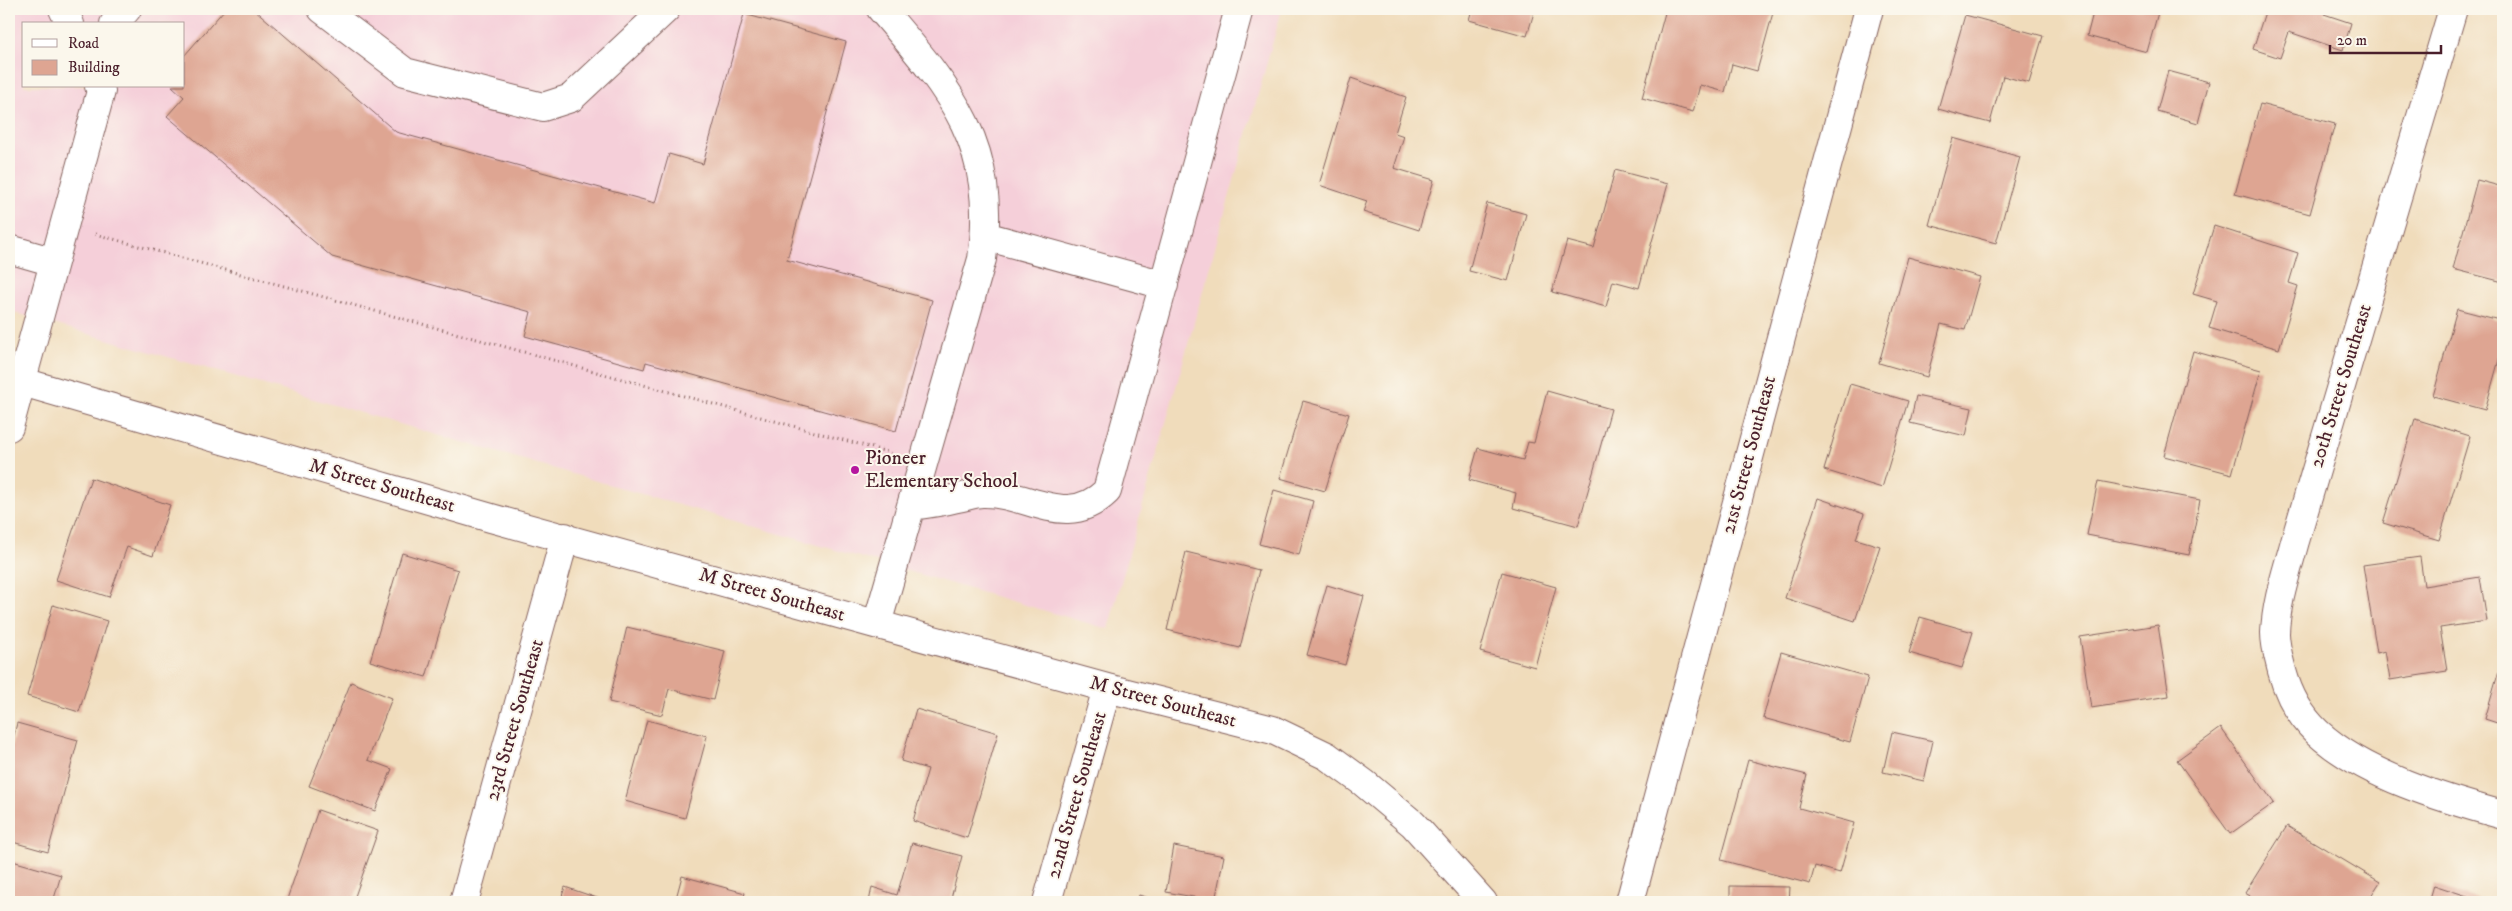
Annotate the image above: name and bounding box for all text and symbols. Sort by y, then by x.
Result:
legend [22,22,185,88]
scale bar [2330,22,2441,54]
text: 20 m [2337,31,2367,50]
text: Road [68,34,100,53]
text: Building [68,58,120,77]
street label: 20th Street Southeast [2304,301,2378,471]
street label: 21st Street Southeast [1716,373,1782,537]
place label: Pioneer Elementary School [865,446,1018,494]
street label: M Street Southeast [306,453,458,519]
marker: Pioneer Elementary School [849,464,861,476]
street label: M Street Southeast [696,562,848,628]
street label: 23rd Street Southeast [480,636,550,804]
street label: M Street Southeast [1087,670,1239,734]
street label: 22nd Street Southeast [1041,709,1113,881]

